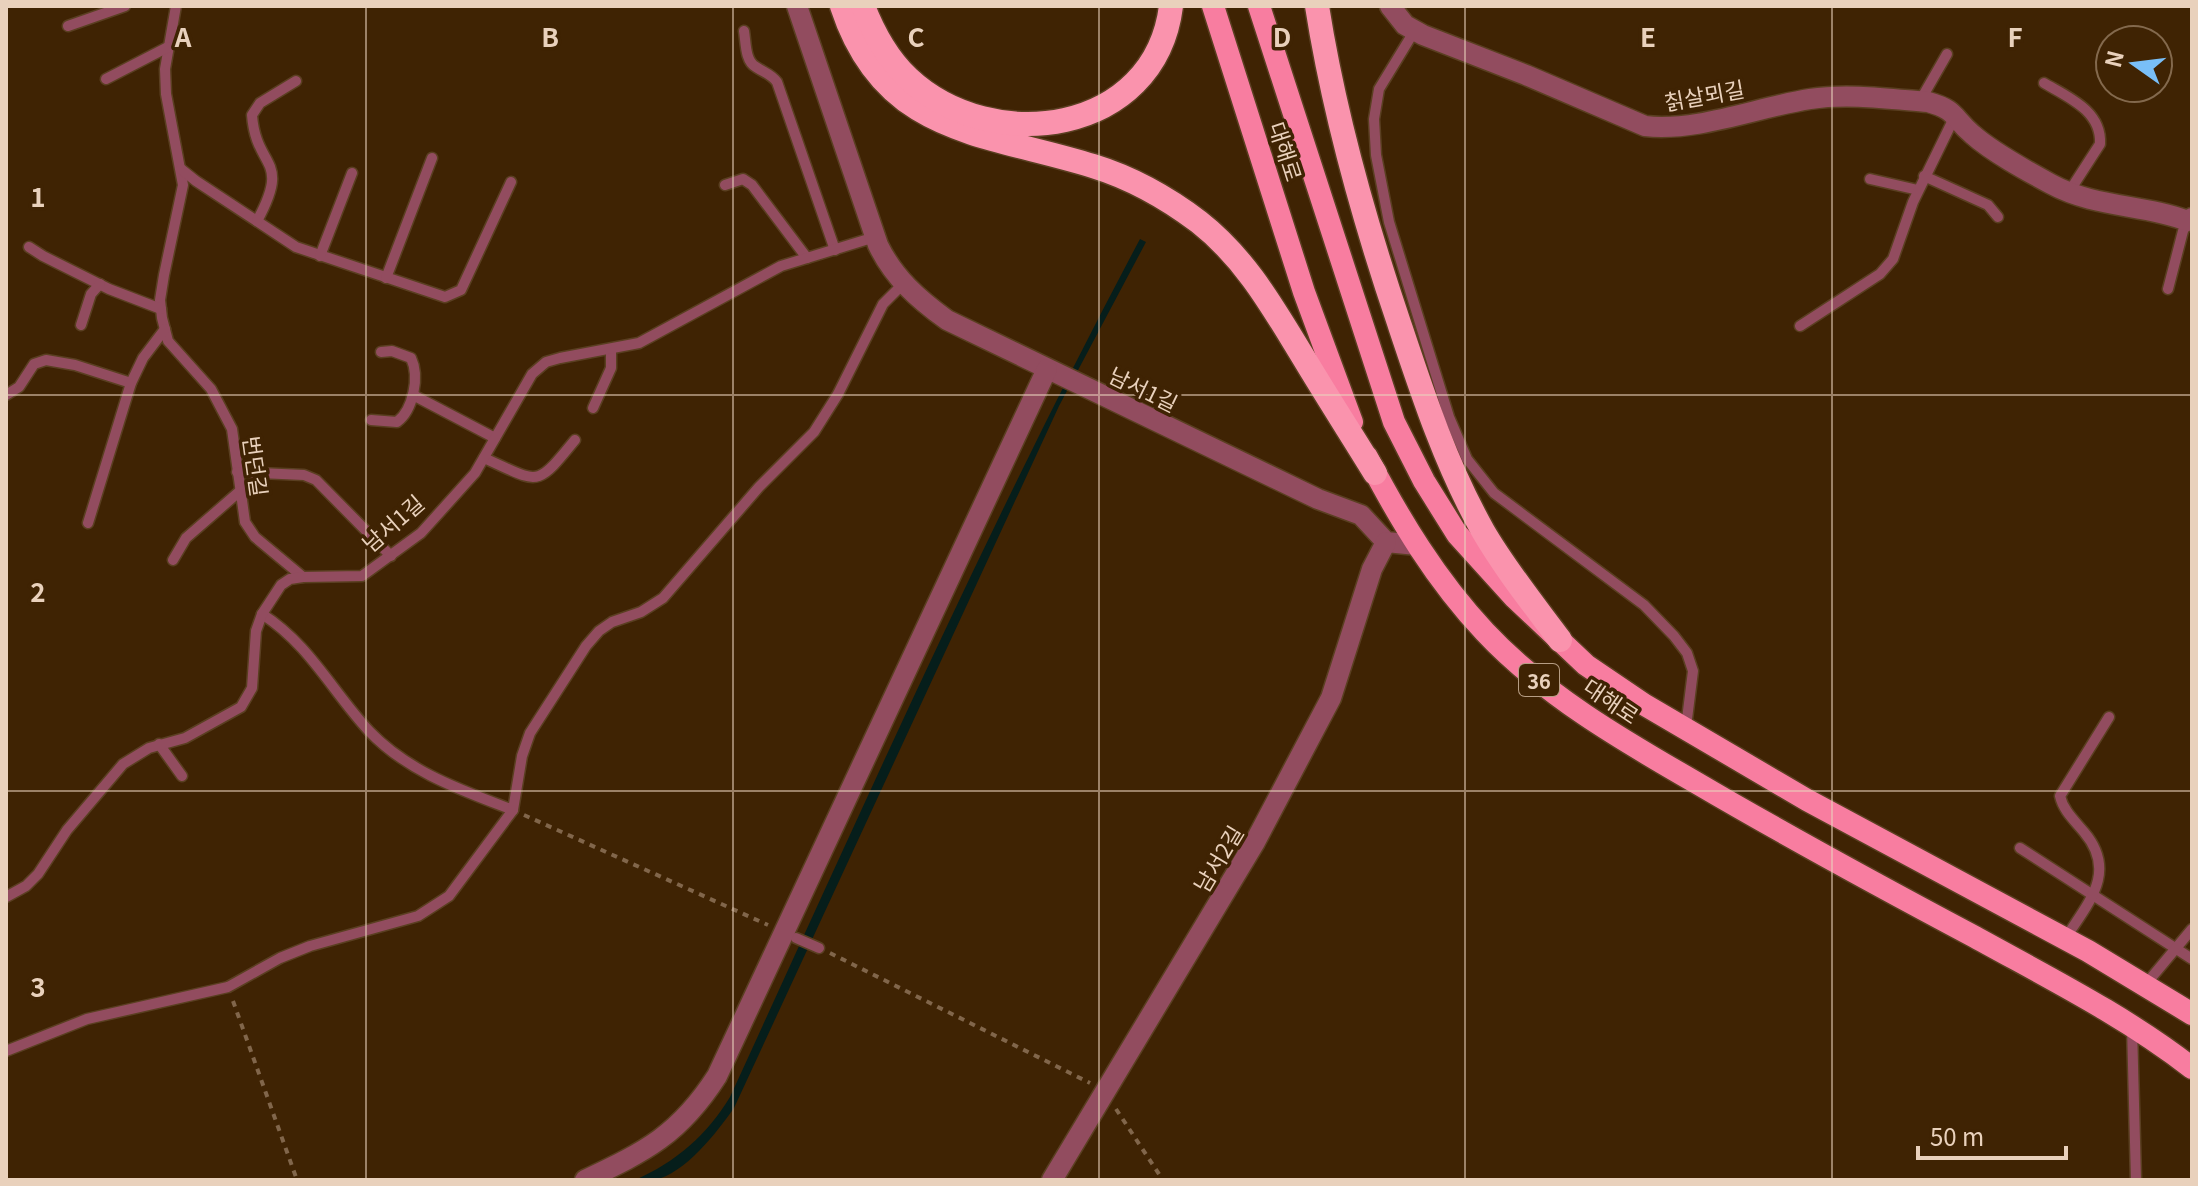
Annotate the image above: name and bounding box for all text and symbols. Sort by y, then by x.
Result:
text: A [174,17,192,54]
text: B [541,17,559,54]
text: C [907,17,925,54]
text: D [1273,17,1291,54]
text: E [1640,17,1656,54]
text: F [2007,17,2023,54]
north arrow [2094,24,2174,104]
text: N [2095,47,2130,71]
street label: 칡살뫼길 [1661,71,1747,117]
street label: 대해로 [1262,117,1312,185]
text: 1 [30,177,46,214]
street label: 남서1길 [1104,358,1184,418]
street label: 번던길 [237,434,277,498]
street label: 남서1길 [354,486,430,558]
text: 2 [30,572,46,609]
road number: 36 [1519,664,1559,696]
street label: 대해로 [1578,670,1646,730]
street label: 남서2길 [1185,818,1249,898]
text: 3 [30,967,46,1004]
scale bar [1918,1110,2066,1160]
text: 50 m [1930,1118,1984,1153]

